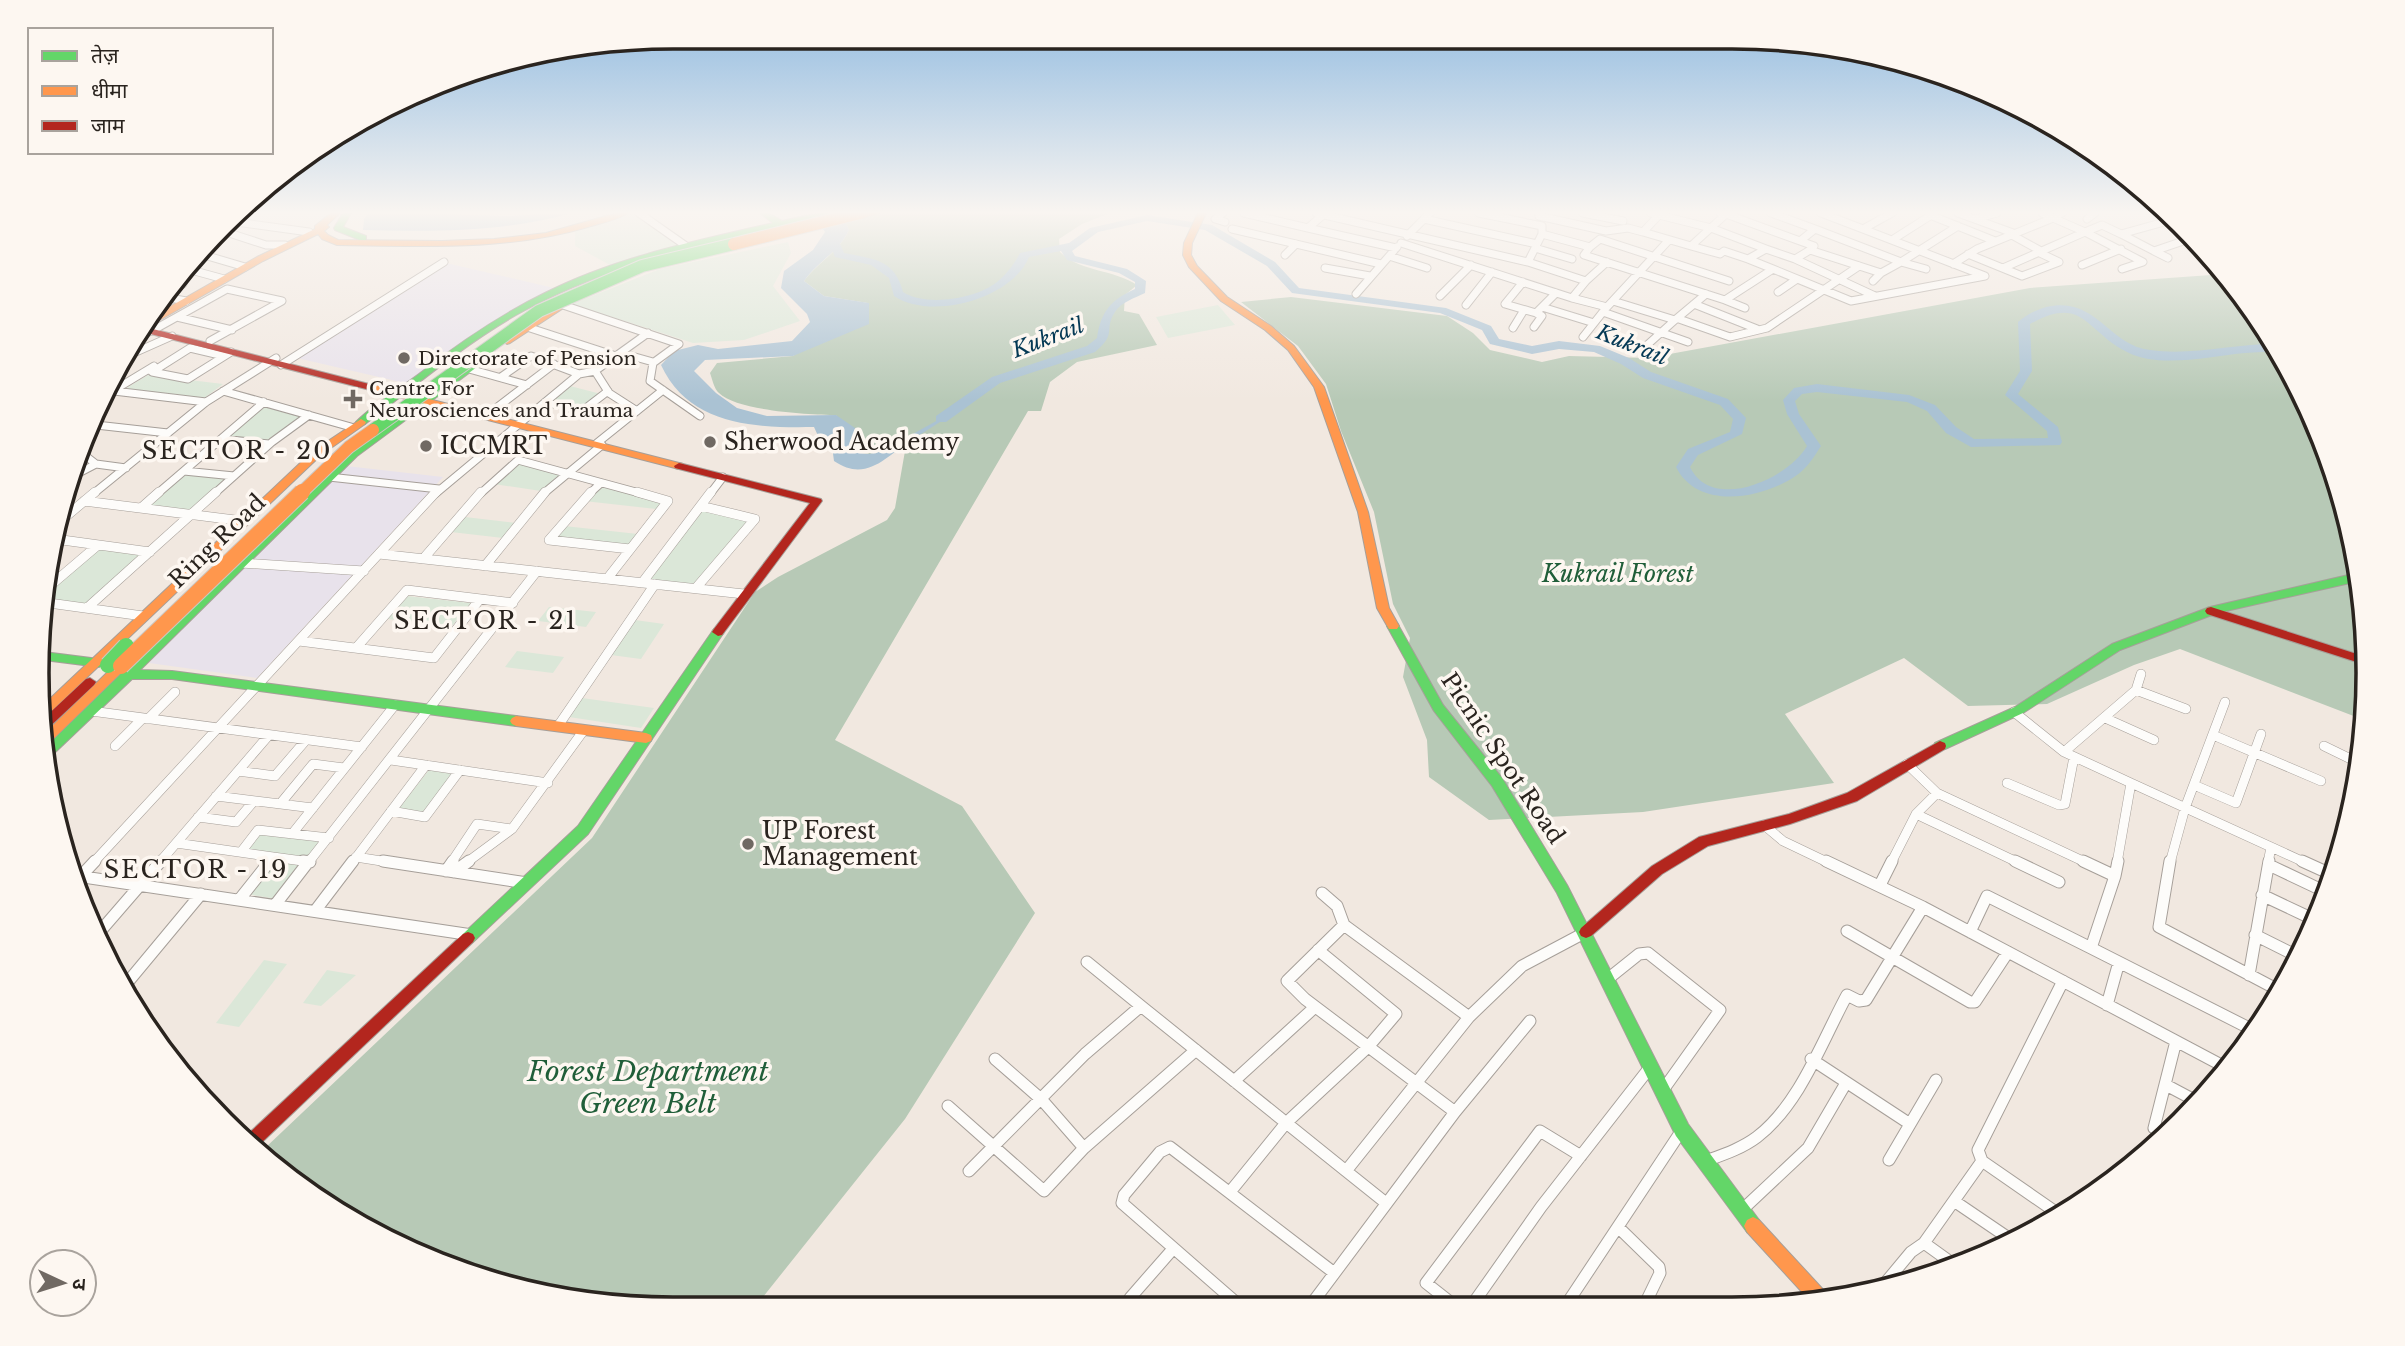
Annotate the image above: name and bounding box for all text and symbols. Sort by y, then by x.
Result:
legend [28,28,273,154]
text: तेज़ [91,43,119,69]
text: धीमा [91,78,128,104]
text: जाम [91,113,125,139]
water label: Kukrail [1008,312,1088,364]
water label: Kukrail [1592,319,1672,371]
place label: Directorate of Pension [418,347,637,370]
marker: Directorate of Pension [396,350,412,366]
place label: Centre For Neurosciences and Trauma [369,377,634,422]
marker: Centre For Neurosciences and Trauma [343,389,363,409]
place label: Sherwood Academy [724,428,960,456]
place label: ICCMRT [440,432,548,460]
marker: Sherwood Academy [702,434,718,450]
district label: SECTOR - 20 [142,436,332,465]
marker: ICCMRT [418,438,434,454]
street label: Ring Road [163,488,271,594]
park label: Kukrail Forest [1541,560,1695,588]
district label: SECTOR - 21 [394,606,578,635]
street label: Picnic Spot Road [1435,667,1571,849]
place label: UP Forest Management [762,817,918,871]
marker: UP Forest Management [740,836,756,852]
district label: SECTOR - 19 [104,855,288,884]
park label: Forest Department Green Belt [526,1054,770,1121]
north arrow [28,1248,98,1318]
text: उ [68,1278,91,1291]

